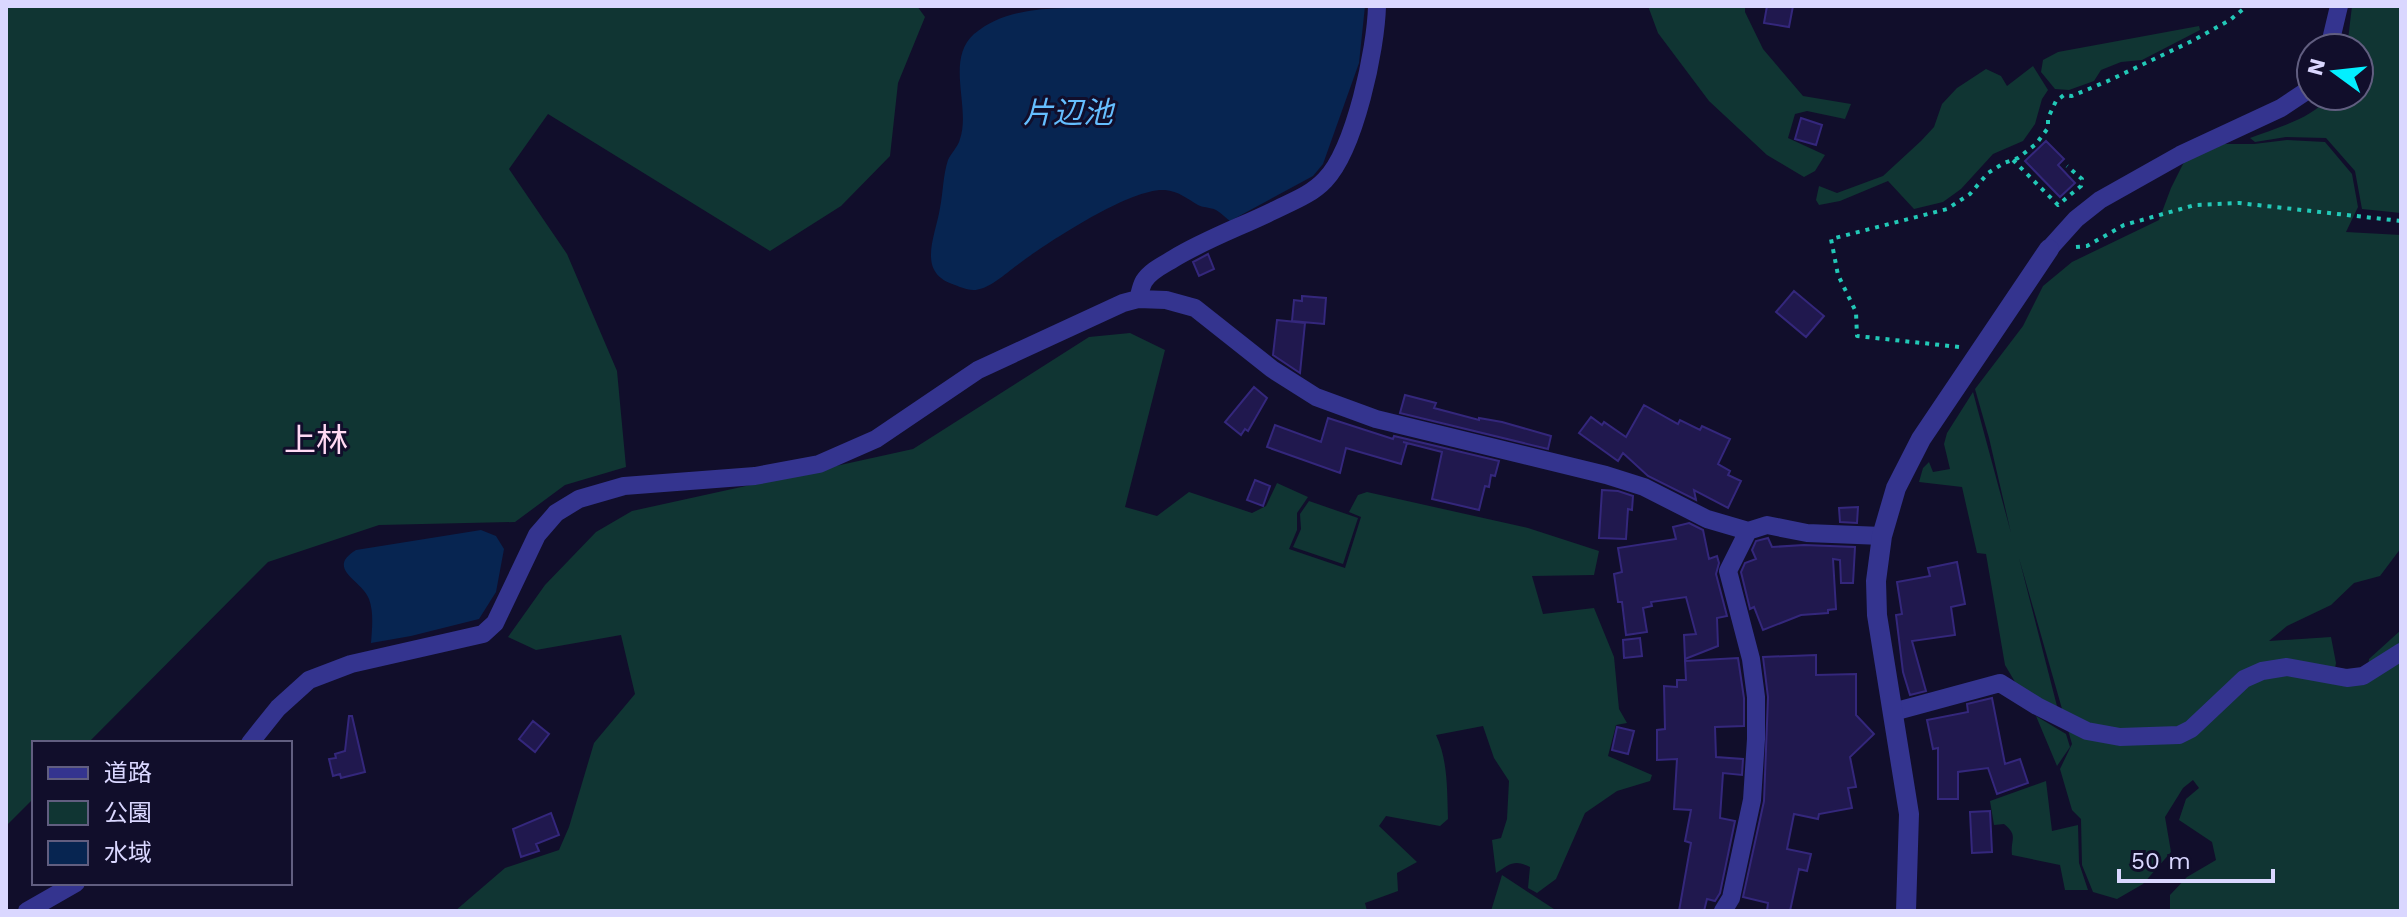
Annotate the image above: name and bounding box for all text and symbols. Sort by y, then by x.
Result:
north arrow [2295,32,2375,112]
text: N [2302,56,2330,78]
water label: 片辺池 [1023,95,1116,130]
district label: 上林 [284,421,348,459]
legend [32,741,292,885]
text: 道路 [104,759,152,787]
text: 公園 [104,799,152,827]
scale bar [2119,833,2273,883]
text: 水域 [104,839,152,867]
text: 50 m [2131,847,2191,875]

